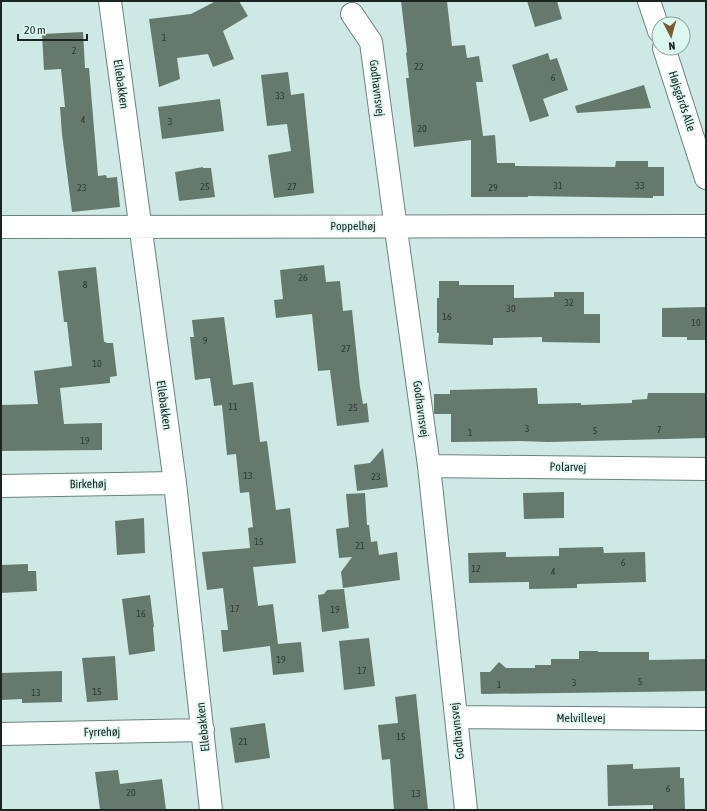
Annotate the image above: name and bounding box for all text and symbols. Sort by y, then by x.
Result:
scale bar [18,16,87,42]
north arrow [651,16,691,56]
text: 20 m [24,23,46,37]
house number: 1 [162,32,167,43]
text: N [668,40,676,52]
house number: 2 [72,45,77,56]
street label: Ellebakken [111,58,131,110]
street label: Godhavnsvej [367,59,387,117]
house number: 22 [414,61,424,72]
street label: Højsgårds Alle [666,69,698,133]
house number: 6 [551,72,556,83]
house number: 33 [275,90,285,101]
house number: 4 [81,114,86,125]
house number: 3 [168,116,173,127]
house number: 20 [417,123,427,134]
house number: 31 [553,180,563,191]
house number: 33 [635,180,645,191]
house number: 25 [200,181,210,192]
house number: 27 [287,181,297,192]
house number: 23 [77,182,87,193]
house number: 29 [488,182,498,193]
street label: Poppelhøj [330,219,376,233]
house number: 26 [298,272,308,283]
house number: 8 [83,279,88,290]
house number: 32 [564,297,574,308]
house number: 30 [506,303,516,314]
house number: 16 [442,311,452,322]
house number: 10 [691,317,701,328]
house number: 9 [203,335,208,346]
house number: 27 [341,343,351,354]
house number: 10 [92,358,102,369]
street label: Ellebakken [154,379,174,431]
street label: Godhavnsvej [410,380,432,438]
house number: 11 [228,401,238,412]
house number: 25 [348,402,358,413]
house number: 3 [525,423,530,434]
house number: 7 [657,424,662,435]
house number: 5 [593,425,598,436]
house number: 1 [468,427,473,438]
house number: 19 [80,435,90,446]
street label: Polarvej [550,460,586,474]
house number: 13 [243,470,253,481]
house number: 23 [371,471,381,482]
street label: Birkehøj [70,477,106,491]
house number: 15 [254,536,264,547]
house number: 21 [355,540,365,551]
house number: 6 [621,557,626,568]
house number: 12 [471,563,481,574]
house number: 4 [551,566,556,577]
house number: 17 [230,603,240,614]
house number: 19 [330,604,340,615]
house number: 16 [136,608,146,619]
house number: 19 [276,654,286,665]
house number: 17 [357,665,367,676]
house number: 5 [638,676,643,687]
house number: 3 [572,677,577,688]
house number: 1 [497,679,502,690]
house number: 15 [92,686,102,697]
house number: 13 [31,687,41,698]
street label: Ellebakken [193,702,213,752]
street label: Godhavnsvej [447,702,467,760]
street label: Melvillevej [557,711,605,725]
street label: Fyrrehøj [84,725,120,739]
house number: 15 [396,731,406,742]
house number: 21 [238,736,248,747]
house number: 6 [666,783,671,794]
house number: 20 [126,787,136,798]
house number: 13 [411,788,421,799]

